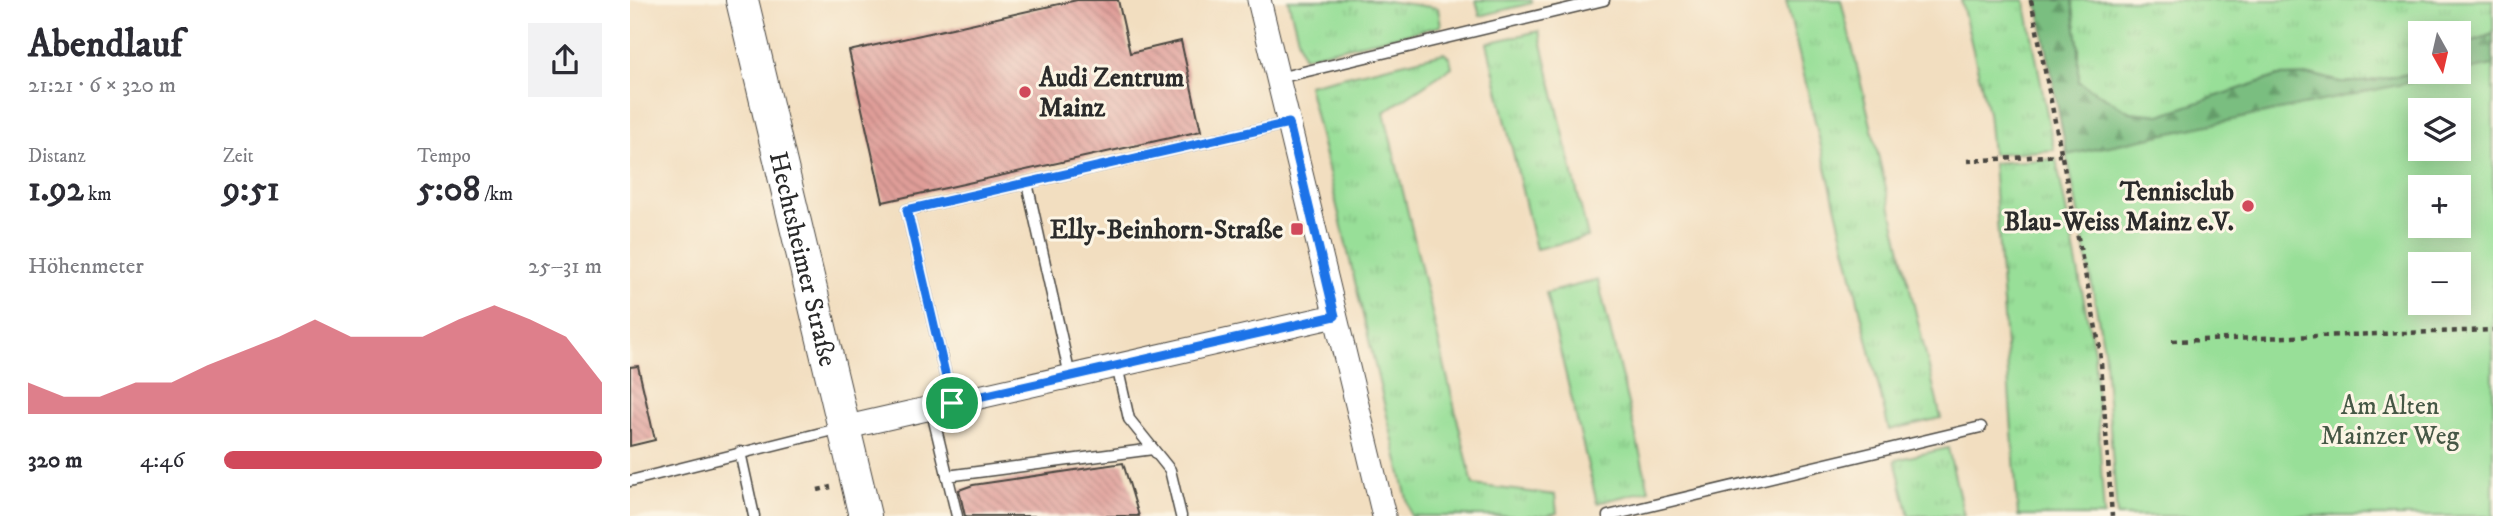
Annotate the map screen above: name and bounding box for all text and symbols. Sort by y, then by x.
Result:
text: Abendlauf [28,21,182,69]
north arrow [2408,21,2471,84]
map controls [2408,21,2471,315]
button: share [528,23,602,97]
place label: Audi Zentrum Mainz [1038,62,1185,125]
text: 21:21 · 6 × 320 m [28,71,176,100]
marker: Audi Zentrum Mainz [1017,84,1033,100]
button: layers [2408,98,2471,161]
text: Distanz [28,145,86,168]
text: Zeit [223,145,254,168]
text: Tempo [417,145,471,168]
street label: Hechtsheimer Straße [761,148,844,370]
text: 1.92 [28,168,84,212]
text: 9:51 [223,168,280,212]
text: 5:08 [417,168,480,212]
button: + [2408,175,2471,238]
place label: Tennisclub Blau-Weiss Mainz e.V. [2004,176,2234,239]
text: km [84,183,112,206]
text: /km [480,183,513,206]
marker: Tennisclub Blau-Weiss Mainz e.V. [2240,198,2256,214]
place label: Elly-Beinhorn-Straße [1050,214,1283,247]
marker: Elly-Beinhorn-Straße [1289,221,1305,237]
text: Höhenmeter [28,252,144,281]
text: 25–31 m [528,252,602,281]
button: − [2408,252,2471,315]
pin [922,373,982,433]
icon: arrive [933,384,971,422]
park label: Am Alten Mainzer Weg [2321,390,2460,453]
text: 320 m [28,446,82,475]
text: 4:46 [140,446,184,475]

